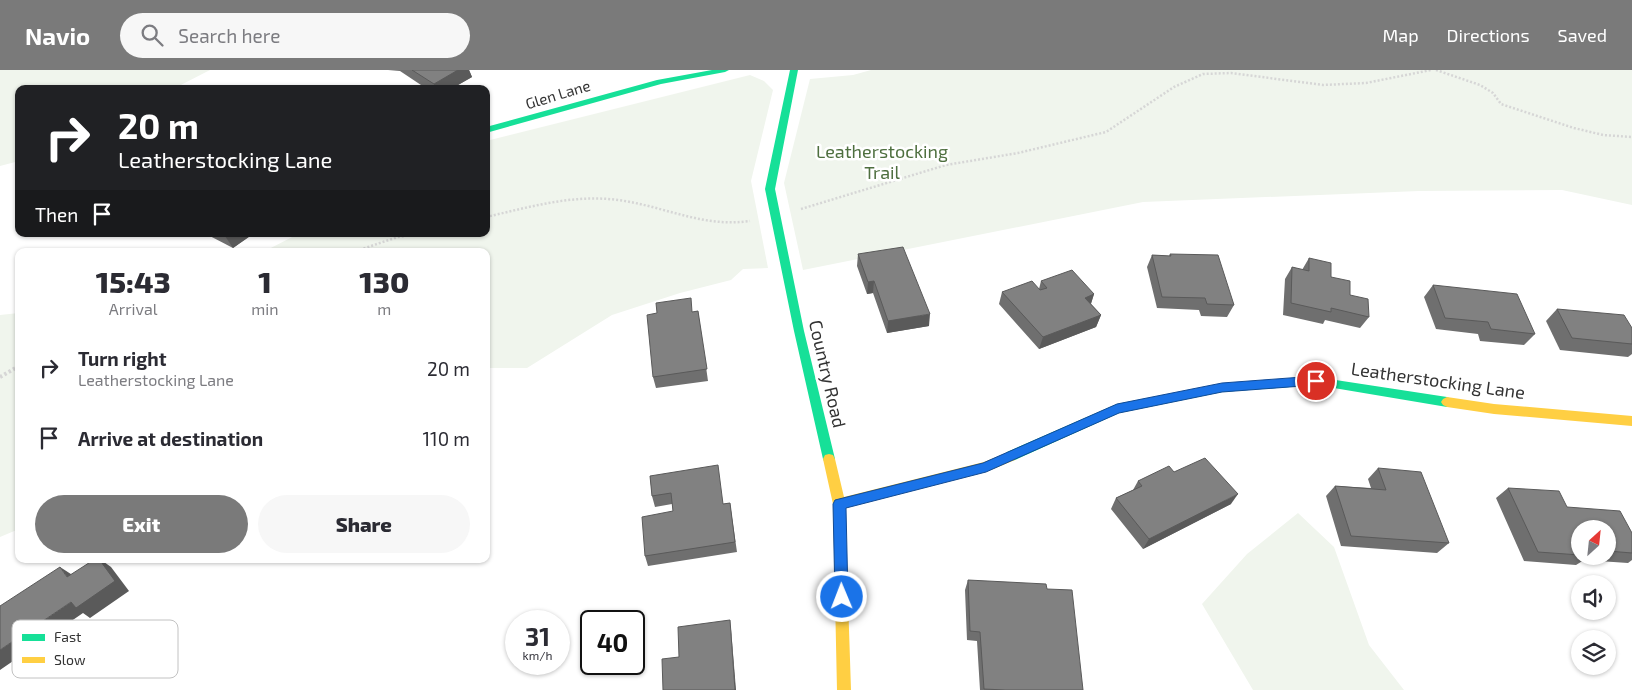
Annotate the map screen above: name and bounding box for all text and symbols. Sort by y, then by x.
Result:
search box [120,13,470,58]
text: Navio [25,21,90,50]
icon: search [138,21,166,49]
text: Search here [178,24,280,47]
text: Map [1382,24,1419,46]
text: Directions [1447,24,1530,46]
text: Saved [1558,24,1607,46]
street label: Glen Lane [523,76,592,112]
text: 20 m [118,104,199,146]
icon: right [35,105,100,170]
park label: Leatherstocking Trail [816,140,948,183]
text: Leatherstocking Lane [118,146,332,172]
icon: arrive [88,200,116,228]
text: Then [35,203,78,226]
text: 15:43 [96,263,171,299]
text: 1 [258,263,272,299]
text: 130 [359,263,409,299]
text: Arrival [109,299,158,318]
text: min [251,299,279,318]
text: m [377,299,391,318]
street label: Country Road [805,318,851,430]
text: Turn right [78,347,166,370]
icon: right [35,354,63,382]
text: 20 m [427,357,470,380]
street label: Leatherstocking Lane [1350,357,1527,403]
pin [1295,360,1337,402]
icon: arrive [1302,367,1330,395]
text: Leatherstocking Lane [78,370,234,389]
icon: arrive [35,424,63,452]
text: Arrive at destination [78,427,263,450]
text: 110 m [423,427,470,450]
button: Exit [35,495,248,553]
button: Share [258,495,470,553]
north arrow [1571,520,1616,565]
map controls [1571,520,1616,675]
position arrow [815,570,867,622]
button: sound [1571,575,1616,620]
speed limit sign: 40 [580,610,645,675]
legend [12,620,178,678]
text: 31 [525,621,550,651]
text: Fast [54,628,81,645]
button: layers [1571,630,1616,675]
text: km/h [523,648,552,662]
text: Slow [54,651,86,668]

